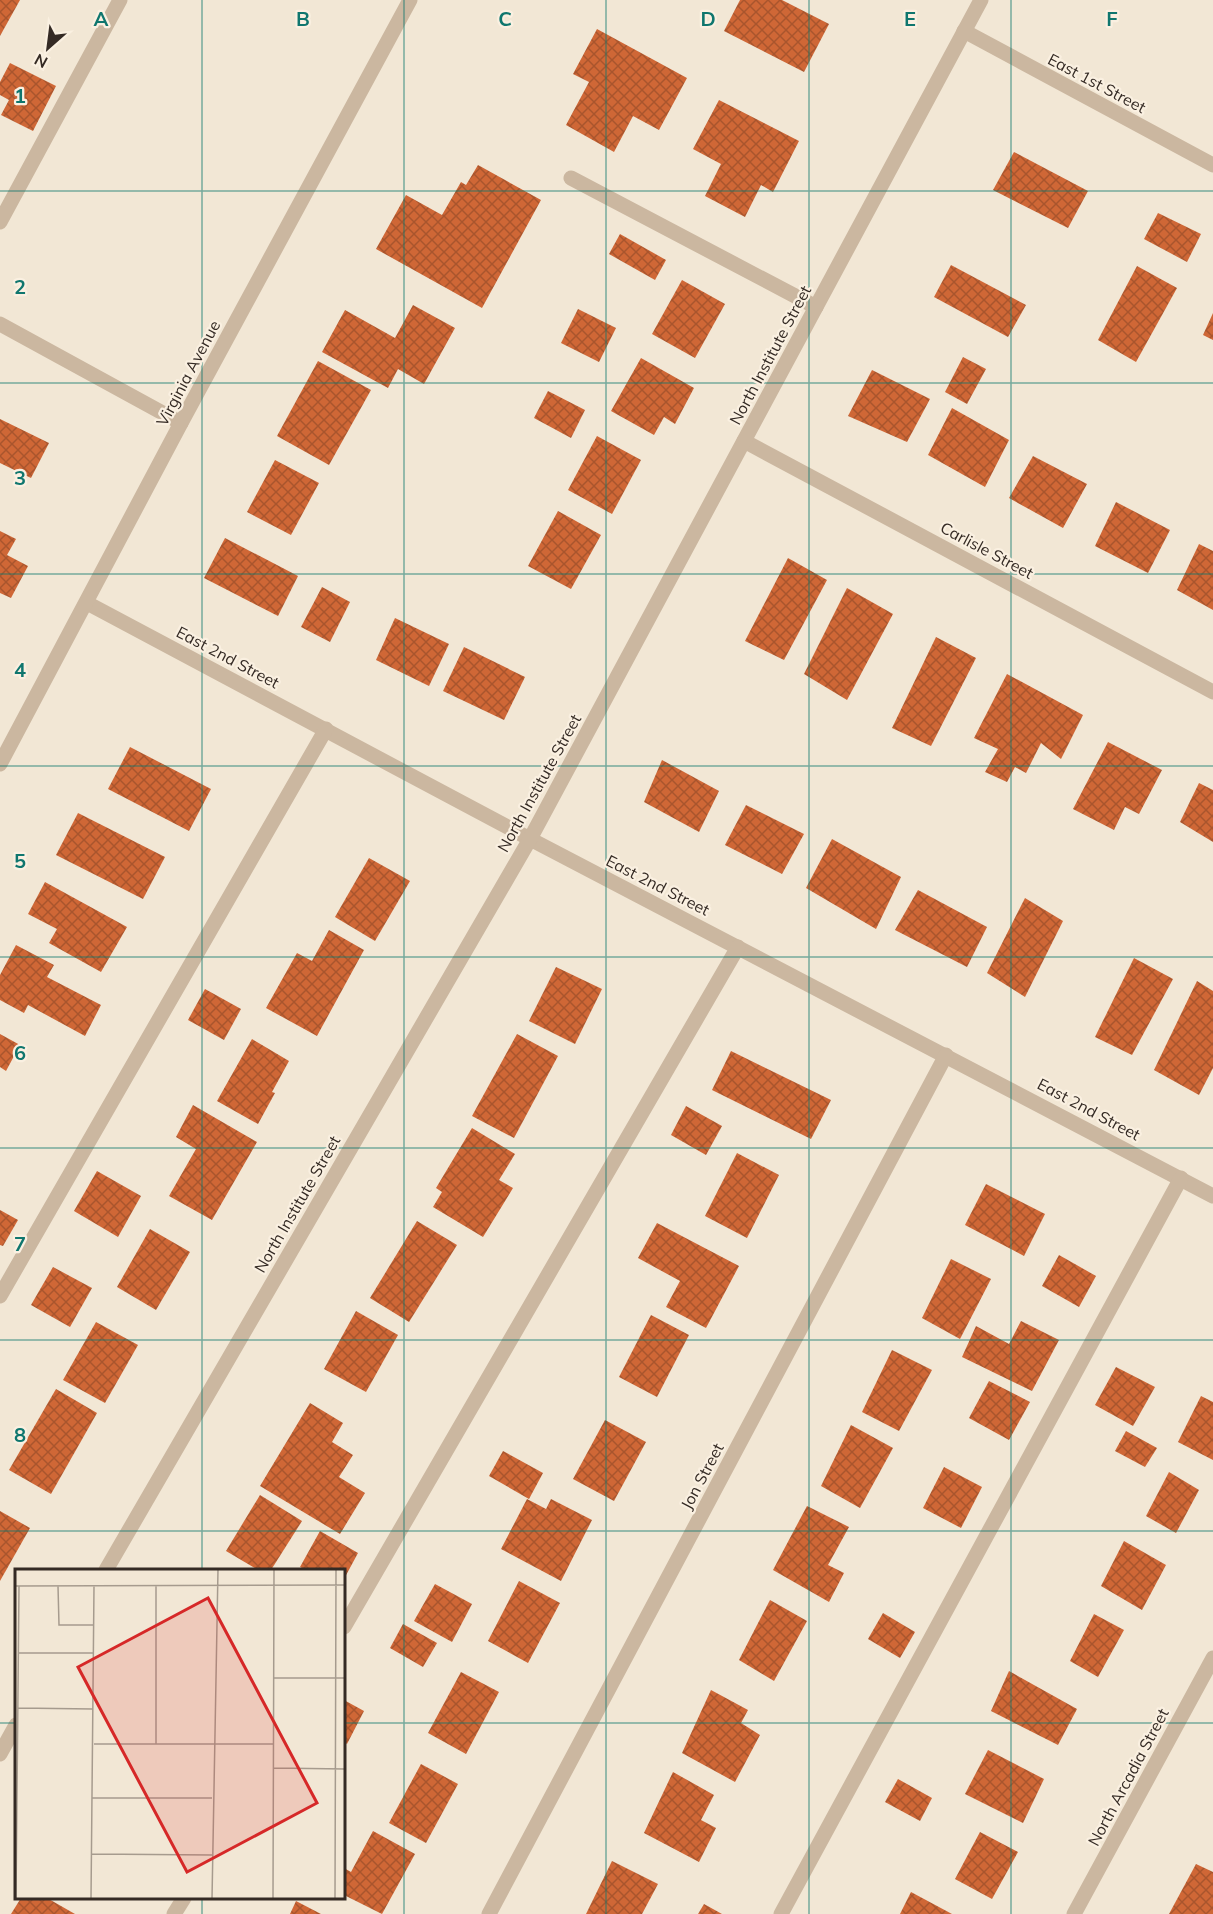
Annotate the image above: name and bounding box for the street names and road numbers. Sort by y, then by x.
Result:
street label: East 1st Street [1045,49,1150,117]
street label: North Institute Street [725,282,815,428]
street label: Virginia Avenue [152,317,224,429]
street label: Carlisle Street [937,517,1037,583]
street label: East 2nd Street [173,622,283,693]
street label: North Institute Street [493,710,585,856]
street label: East 2nd Street [603,850,713,920]
street label: East 2nd Street [1034,1074,1144,1145]
street label: North Institute Street [250,1132,345,1276]
street label: Jon Street [676,1439,728,1513]
street label: North Arcadia Street [1083,1704,1173,1849]

